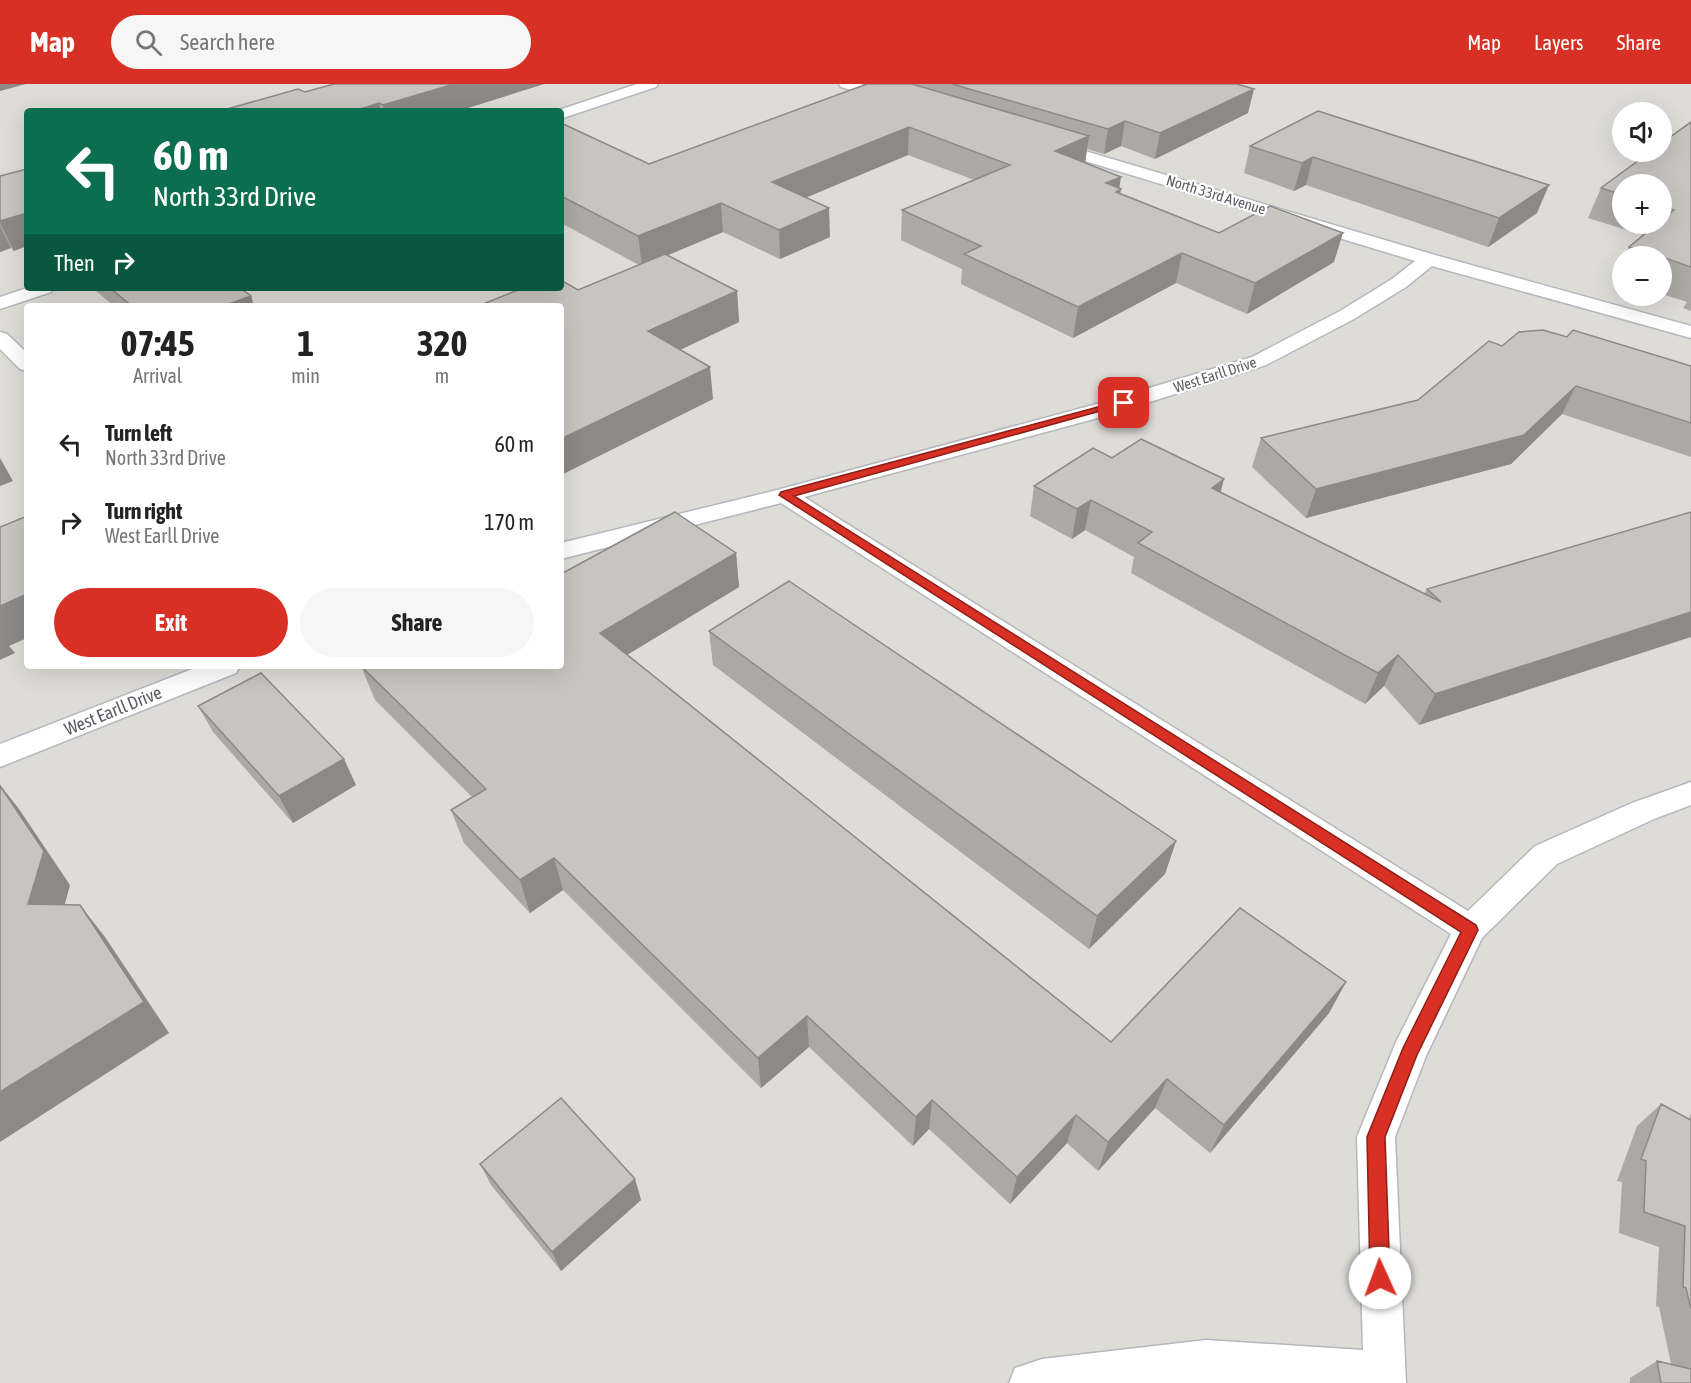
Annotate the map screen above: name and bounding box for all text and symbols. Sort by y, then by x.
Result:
search box [111,15,531,69]
text: Map [30,26,75,58]
icon: search [132,26,165,59]
text: Search here [180,29,275,55]
text: Map [1467,30,1501,54]
text: Layers [1534,30,1584,54]
text: Share [1617,30,1661,54]
map controls [1612,102,1672,306]
button: sound [1612,102,1672,162]
text: 60 m [153,131,228,179]
icon: left [54,132,132,210]
street label: North 33rd Avenue [1164,171,1268,218]
button: + [1612,174,1672,234]
text: North 33rd Drive [153,181,316,212]
icon: right [107,246,140,279]
button: − [1612,246,1672,306]
text: Then [54,250,95,276]
text: 07:45 [121,322,195,364]
text: 1 [297,322,314,364]
text: 320 [417,322,467,364]
street label: West Earll Drive [1171,353,1258,396]
text: Arrival [133,364,182,387]
text: min [291,364,320,387]
text: m [435,364,449,387]
pin [1098,377,1149,428]
icon: arrive [1107,386,1140,419]
text: Turn left [105,420,172,446]
icon: left [54,428,87,461]
text: 60 m [494,431,534,457]
text: North 33rd Drive [105,446,226,469]
text: Turn right [105,498,182,524]
icon: right [54,506,87,539]
text: 170 m [484,509,534,535]
text: West Earll Drive [105,524,219,547]
button: Exit [54,588,288,657]
button: Share [300,588,534,657]
street label: West Earll Drive [61,682,164,740]
position arrow [1348,1246,1412,1310]

